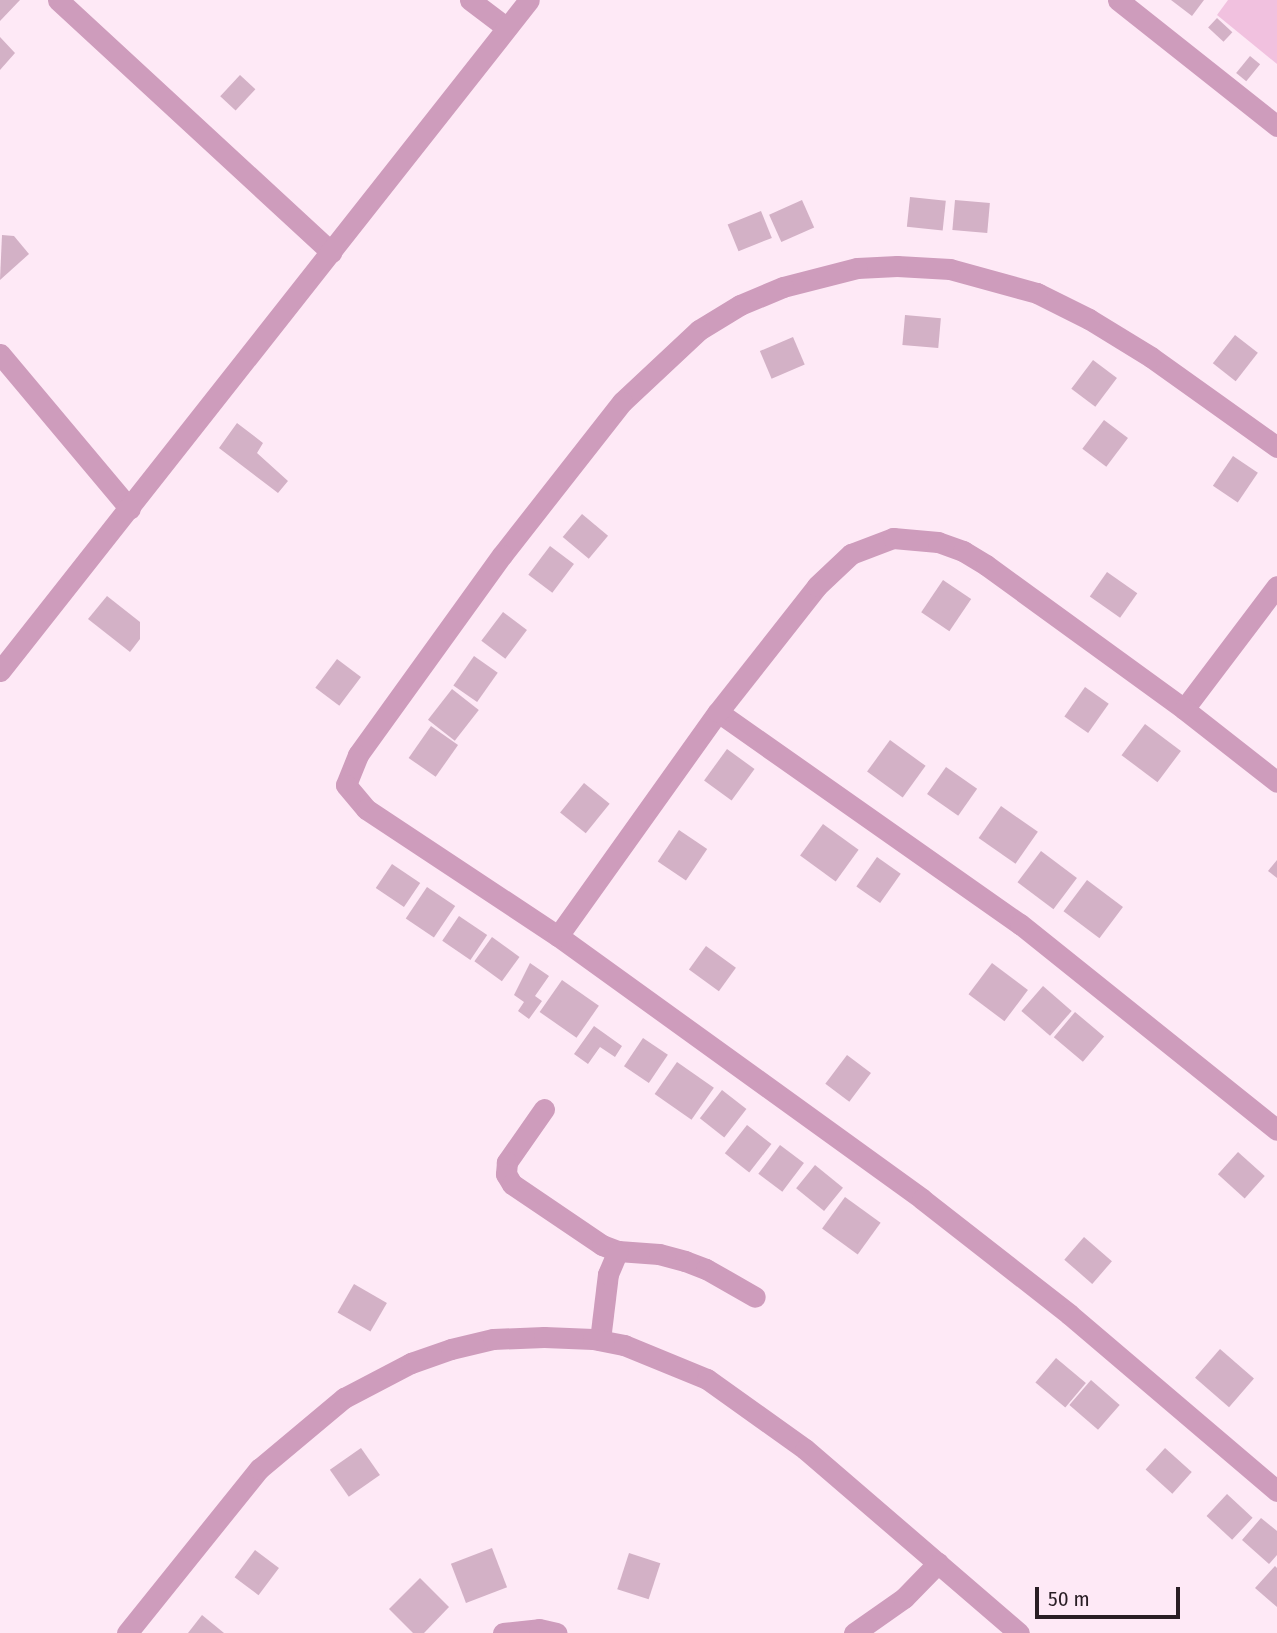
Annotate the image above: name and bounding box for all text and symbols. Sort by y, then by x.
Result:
scale bar [1039,1574,1184,1618]
text: 50 m [1048,1586,1090,1612]

